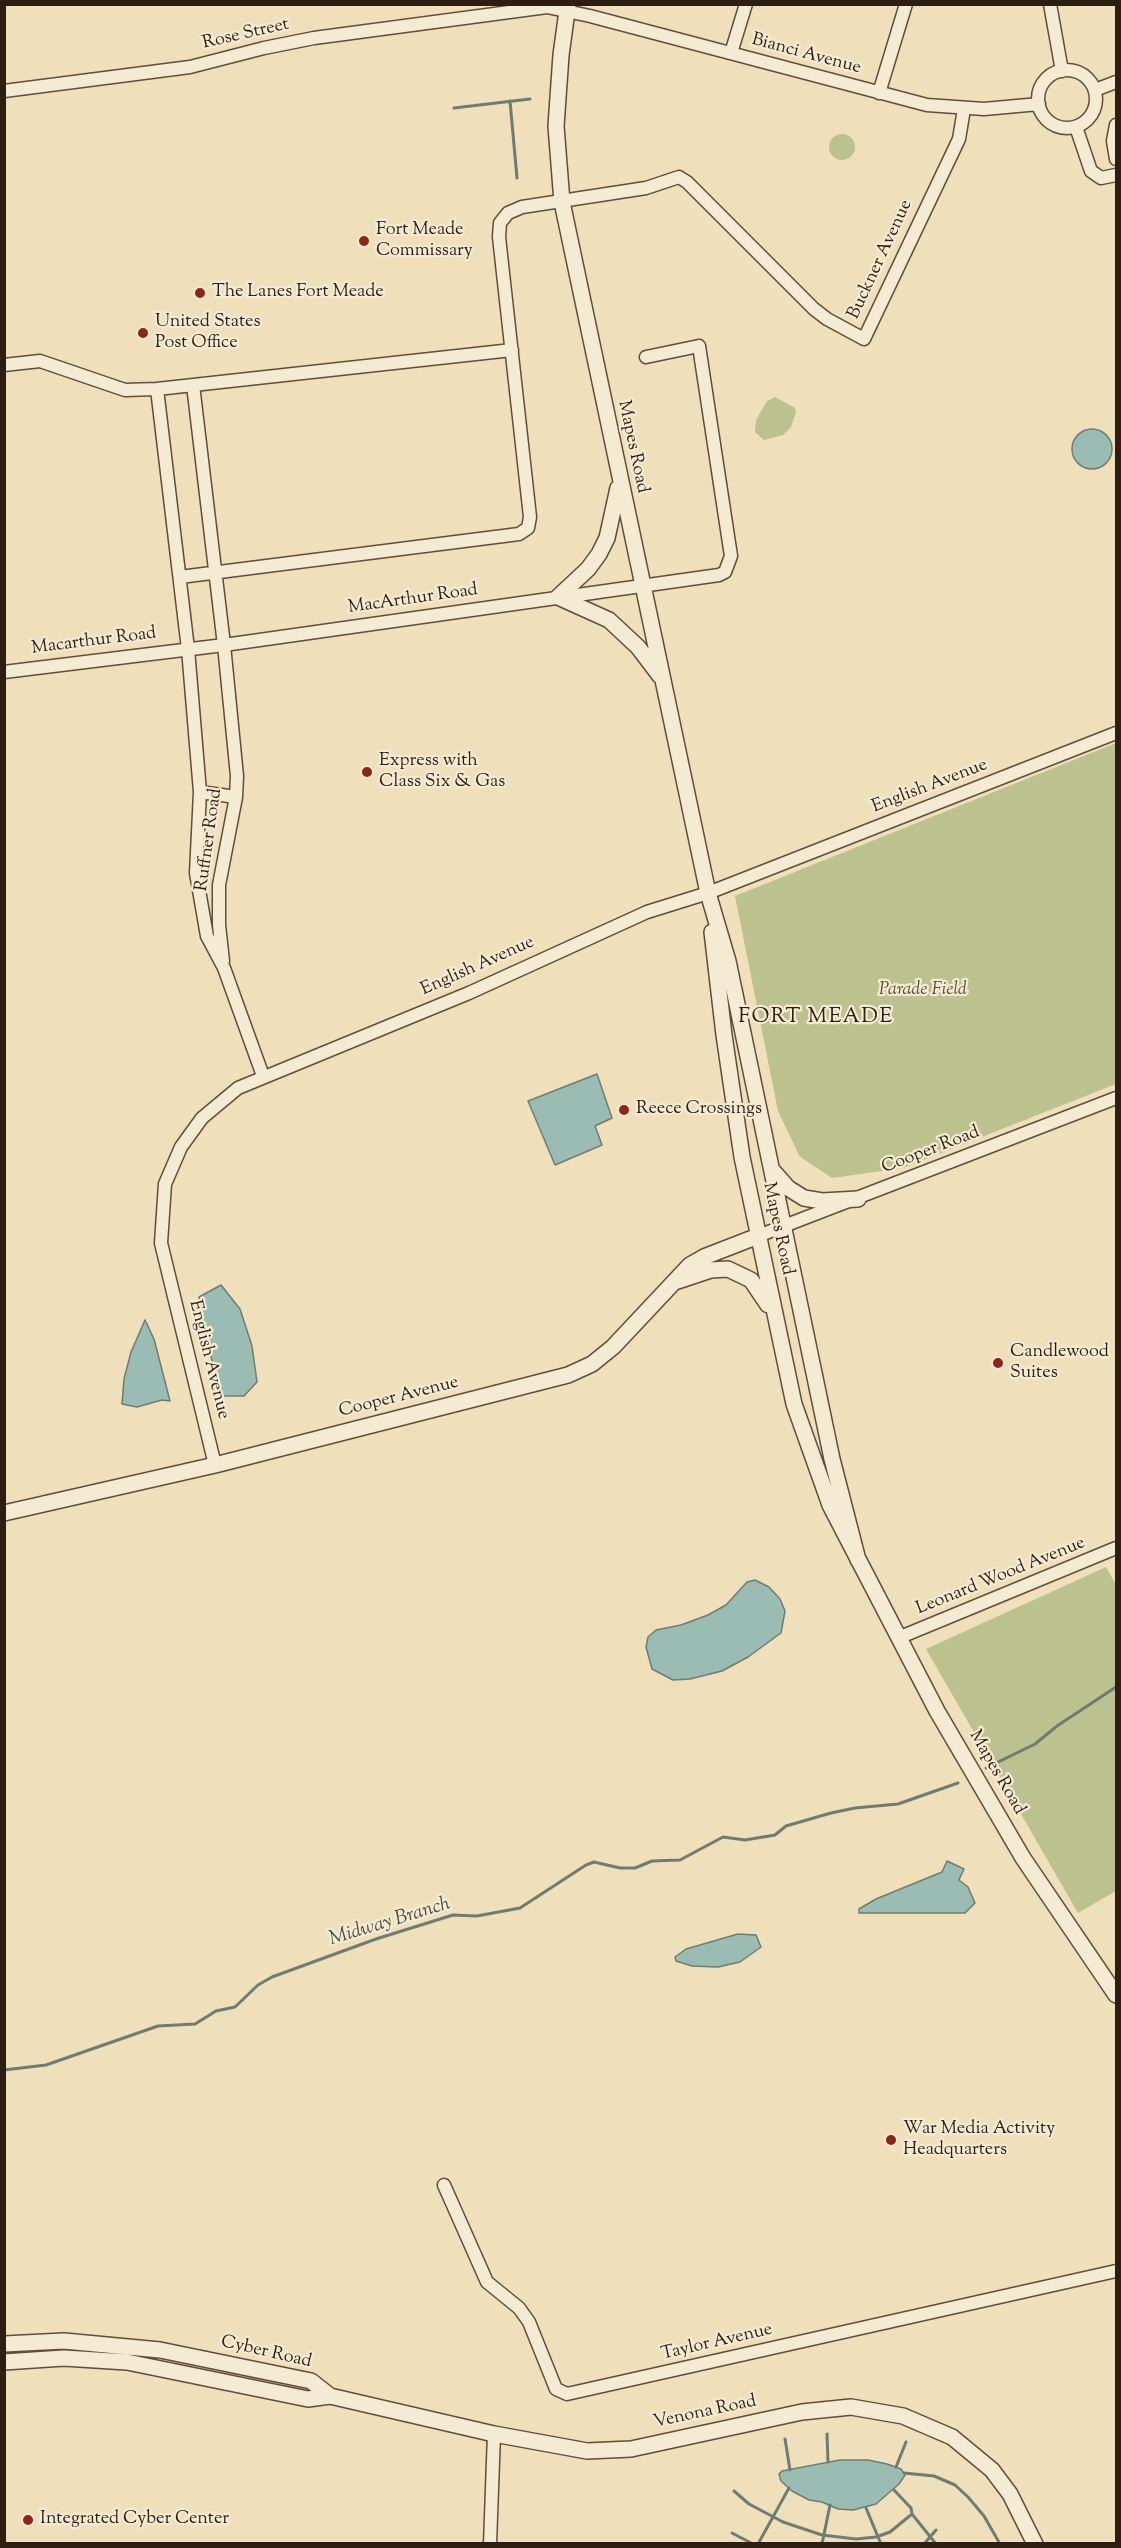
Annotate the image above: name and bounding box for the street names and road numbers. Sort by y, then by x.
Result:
street label: Rose Street [201,15,291,55]
street label: Bianci Avenue [749,30,863,80]
street label: Buckner Avenue [844,197,918,323]
street label: Mapes Road [612,399,652,495]
street label: MacArthur Road [347,580,479,620]
street label: Macarthur Road [30,624,158,660]
street label: English Avenue [869,755,991,819]
street label: Ruffner Road [192,787,228,893]
street label: English Avenue [418,932,538,1002]
street label: Cooper Road [879,1122,983,1180]
street label: Mapes Road [757,1181,797,1277]
street label: English Avenue [183,1298,233,1422]
street label: Cooper Avenue [337,1373,461,1423]
street label: Leonard Wood Avenue [913,1533,1089,1621]
street label: Mapes Road [963,1727,1029,1819]
street label: Taylor Avenue [659,2320,775,2366]
street label: Cyber Road [219,2332,313,2374]
street label: Venona Road [652,2392,758,2434]

